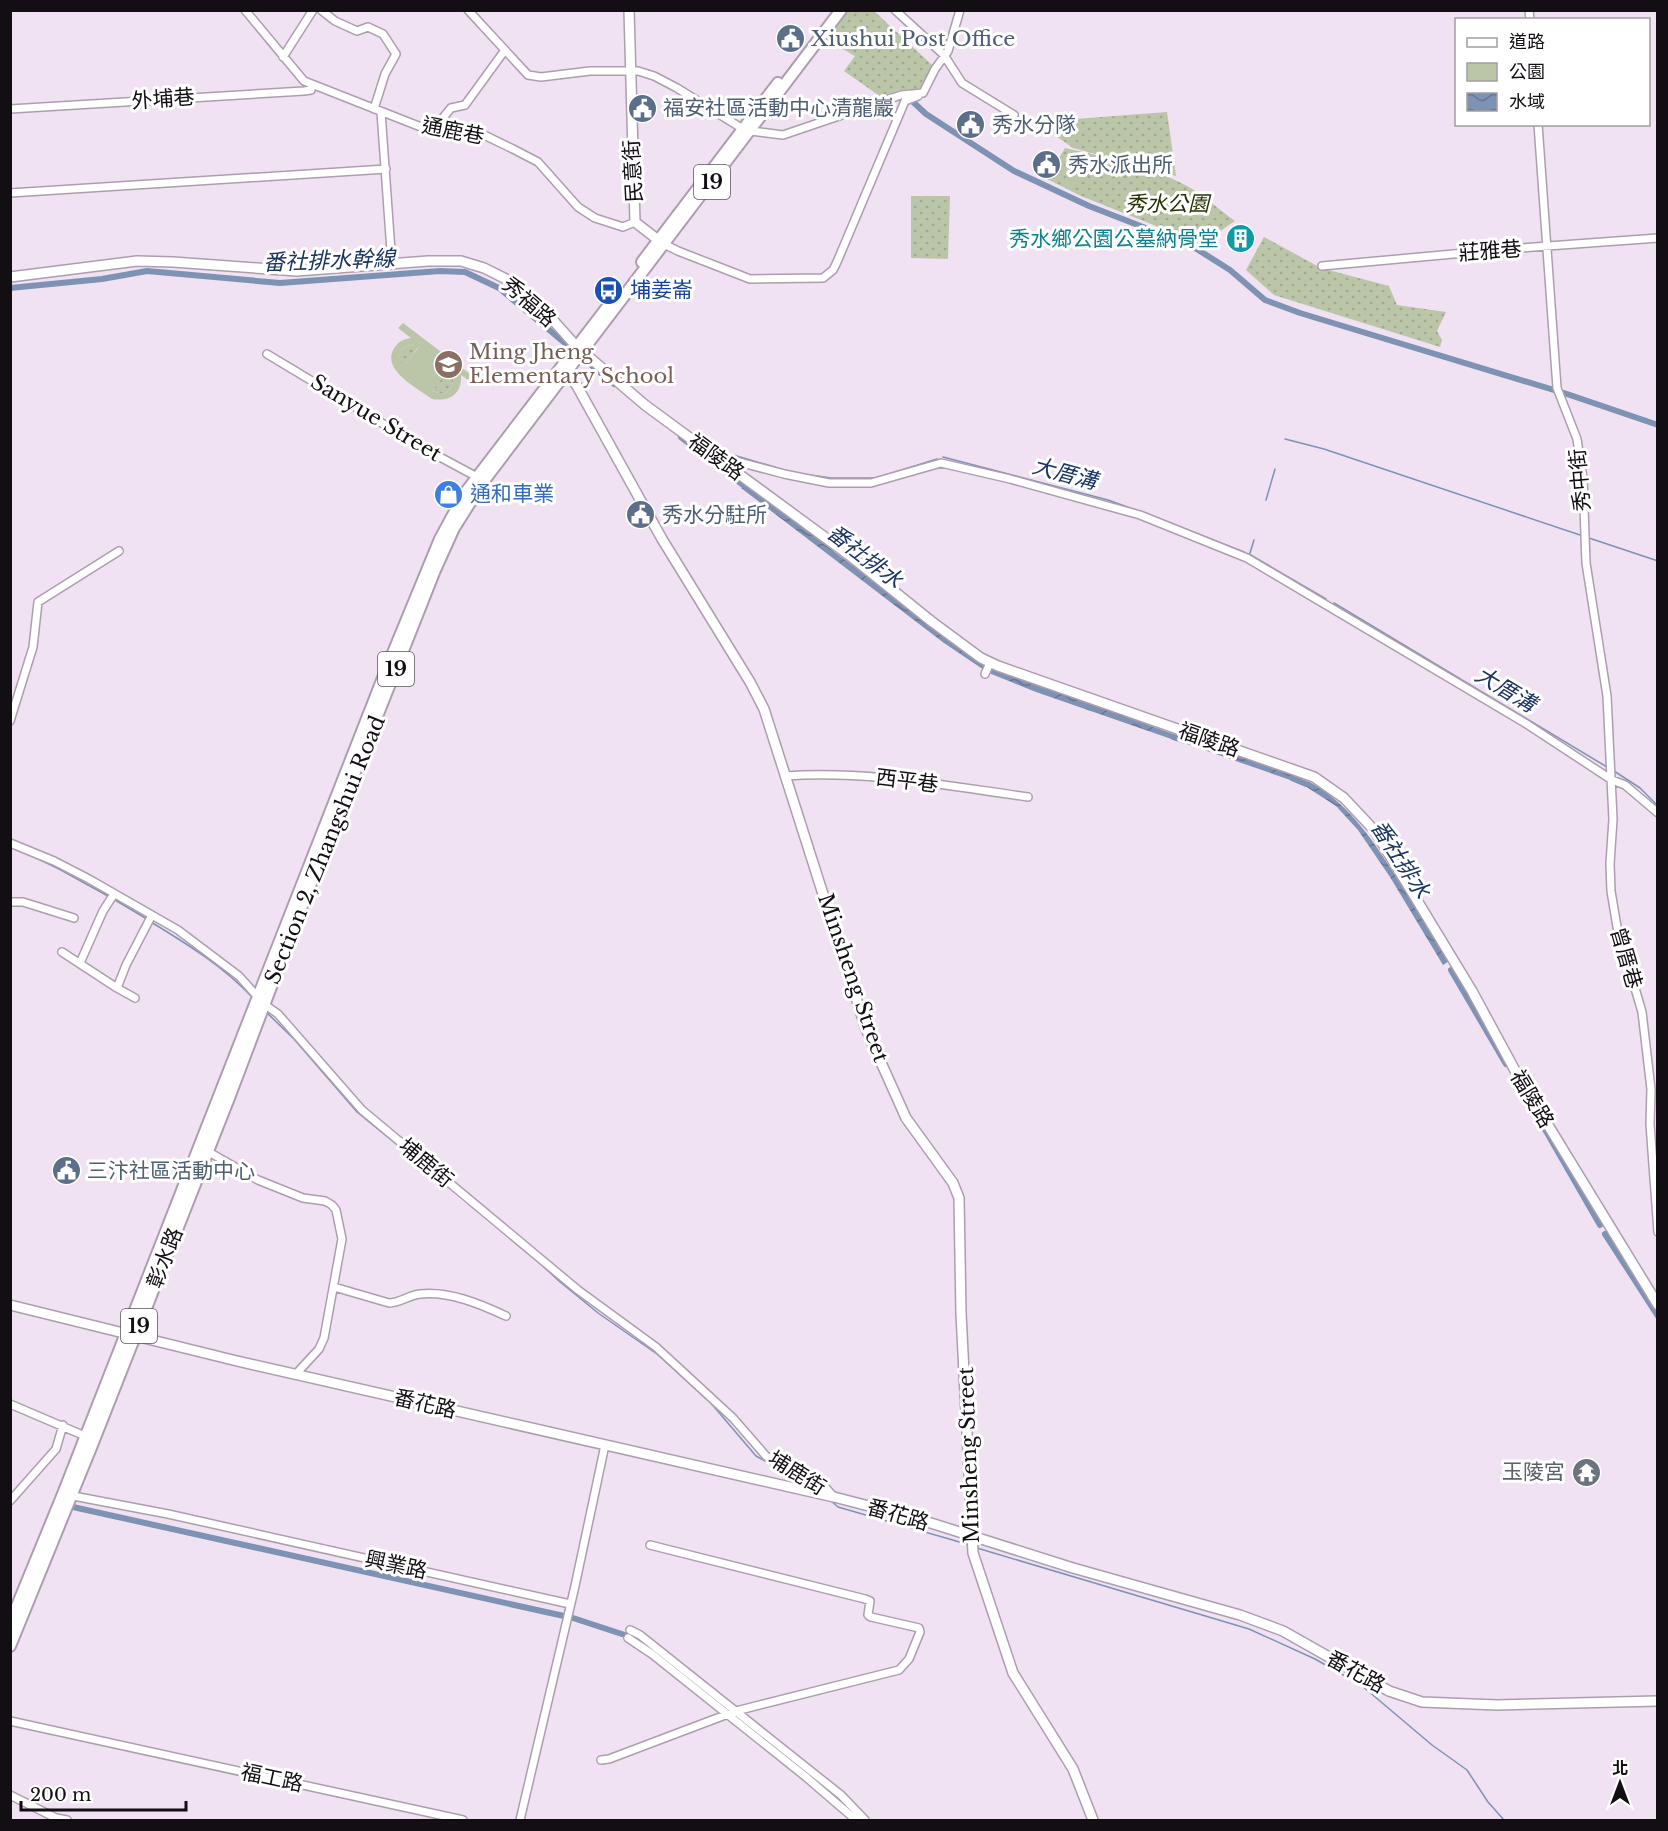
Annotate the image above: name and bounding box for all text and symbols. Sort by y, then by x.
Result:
legend [1455,18,1650,126]
public building icon: Xiushui Post Office [774,23,806,55]
place label: Xiushui Post Office [811,26,1015,52]
text: 道路 [1509,31,1545,53]
text: 公園 [1509,61,1545,83]
street label: 外埔巷 [131,84,195,114]
text: 水域 [1509,91,1545,113]
public building icon: 福安社區活動中心清龍巖 [626,92,658,124]
place label: 福安社區活動中心清龍巖 [663,95,894,121]
public building icon: 秀水分隊 [955,109,987,141]
street label: 通鹿巷 [420,112,486,150]
place label: 秀水分隊 [992,112,1076,138]
street label: 民意街 [618,139,648,203]
public building icon: 秀水派出所 [1031,149,1063,181]
place label: 秀水派出所 [1068,152,1173,178]
road number: 19 [694,165,730,199]
park label: 秀水公園 [1125,191,1212,217]
building icon: 秀水鄉公園公墓納骨堂 [1224,223,1256,255]
place label: 秀水鄉公園公墓納骨堂 [1009,226,1219,252]
street label: 莊雅巷 [1458,236,1522,266]
water label: 番社排水幹線 [263,245,398,276]
street label: 秀福路 [497,272,561,332]
bus stop icon: 埔姜崙 [593,274,625,306]
place label: 埔姜崙 [630,277,693,303]
place label: Ming Jheng Elementary School [469,339,674,389]
school or university icon: Ming Jheng Elementary School [432,348,464,380]
street label: Sanyue Street [306,369,446,467]
street label: 福陵路 [683,428,749,486]
street label: 秀中街 [1564,447,1596,513]
water label: 大厝溝 [1029,452,1103,496]
shop icon: 通和車業 [433,478,465,510]
place label: 通和車業 [470,481,554,507]
public building icon: 秀水分駐所 [625,499,657,531]
place label: 秀水分駐所 [662,502,767,528]
water label: 番社排水 [822,519,908,595]
road number: 19 [378,652,414,686]
water label: 大厝溝 [1470,661,1544,720]
street label: Section 2, Zhangshui Road [259,712,391,988]
street label: 福陵路 [1175,717,1243,763]
street label: 西平巷 [874,764,940,798]
water label: 番社排水 [1365,815,1436,904]
street label: Minsheng Street [812,890,894,1066]
street label: 曾厝巷 [1605,924,1647,992]
street label: 福陵路 [1505,1065,1559,1133]
street label: 埔鹿街 [394,1133,458,1193]
public building icon: 三汴社區活動中心 [50,1155,82,1187]
place label: 三汴社區活動中心 [87,1158,255,1184]
street label: 彰水路 [142,1224,188,1292]
road number: 19 [121,1309,157,1343]
street label: Minsheng Street [953,1366,985,1544]
street label: 番花路 [391,1384,459,1424]
street label: 埔鹿街 [763,1445,831,1501]
temple icon: 玉陵宮 [1570,1456,1602,1488]
place label: 玉陵宮 [1502,1459,1565,1485]
street label: 番花路 [864,1494,932,1536]
street label: 興業路 [362,1546,430,1584]
street label: 番花路 [1322,1645,1390,1699]
north arrow [1590,1753,1650,1813]
text: 北 [1612,1758,1628,1778]
street label: 福工路 [238,1759,306,1797]
scale bar [21,1774,186,1812]
text: 200 m [30,1784,91,1806]

